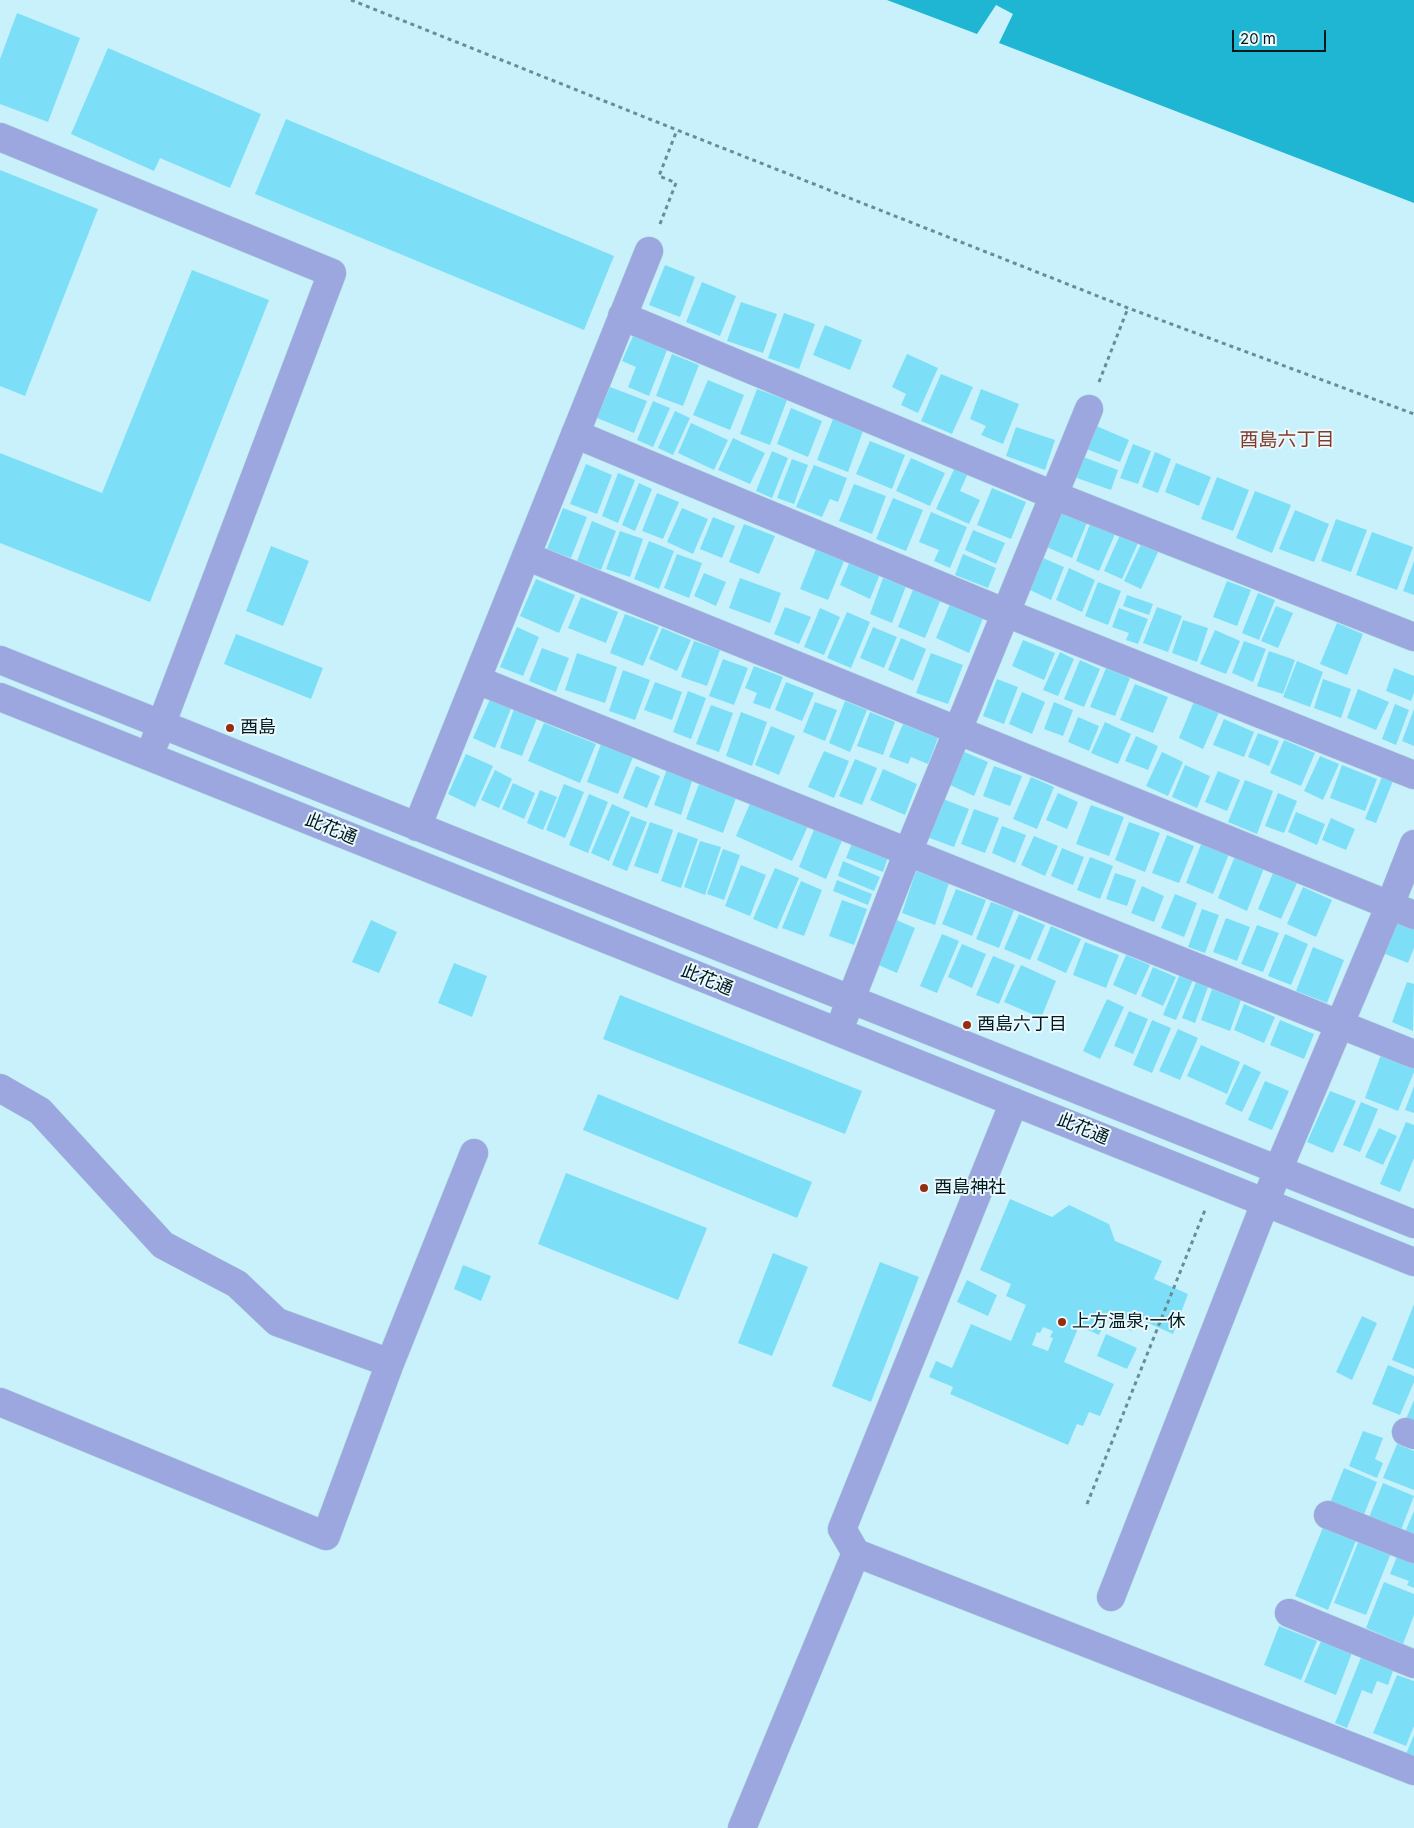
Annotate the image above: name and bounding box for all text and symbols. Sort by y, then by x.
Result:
scale bar [1234,20,1328,52]
text: 20 m [1240,29,1276,48]
district label: 酉島六丁目 [1240,429,1334,451]
place label: 酉島 [240,717,276,739]
marker: 酉島 [224,722,236,734]
street label: 此花通 [302,809,360,849]
street label: 此花通 [678,960,736,1000]
place label: 酉島六丁目 [977,1014,1067,1036]
marker: 酉島六丁目 [961,1019,973,1031]
street label: 此花通 [1054,1109,1112,1149]
place label: 酉島神社 [934,1177,1006,1199]
marker: 酉島神社 [918,1182,930,1194]
place label: 上方温泉;一休 [1072,1311,1185,1333]
marker: 上方温泉;一休 [1056,1316,1068,1328]

